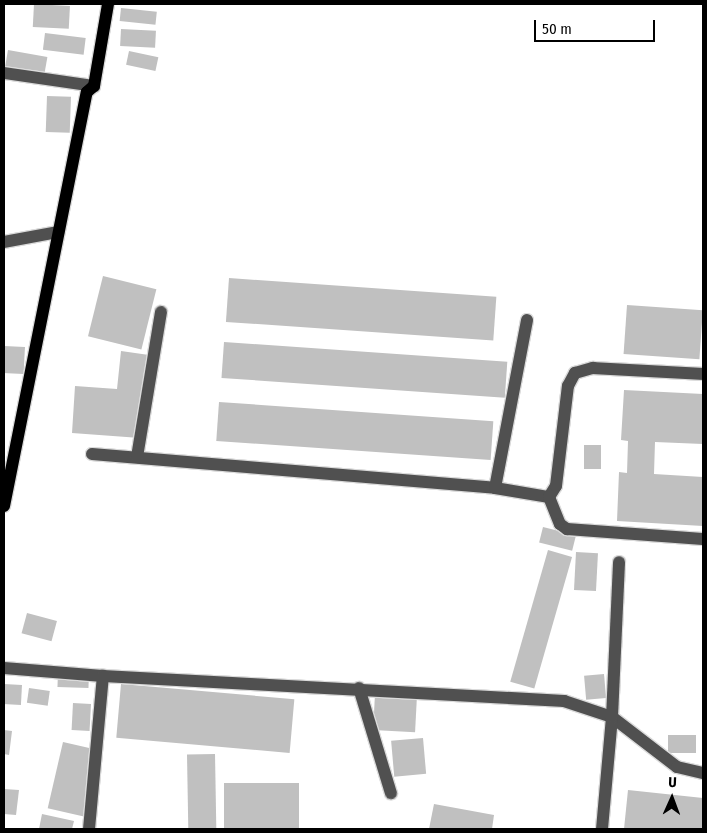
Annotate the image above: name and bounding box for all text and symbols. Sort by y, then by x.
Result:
scale bar [537,10,658,42]
text: 50 m [542,20,572,38]
north arrow [647,773,697,823]
text: U [668,774,677,791]

